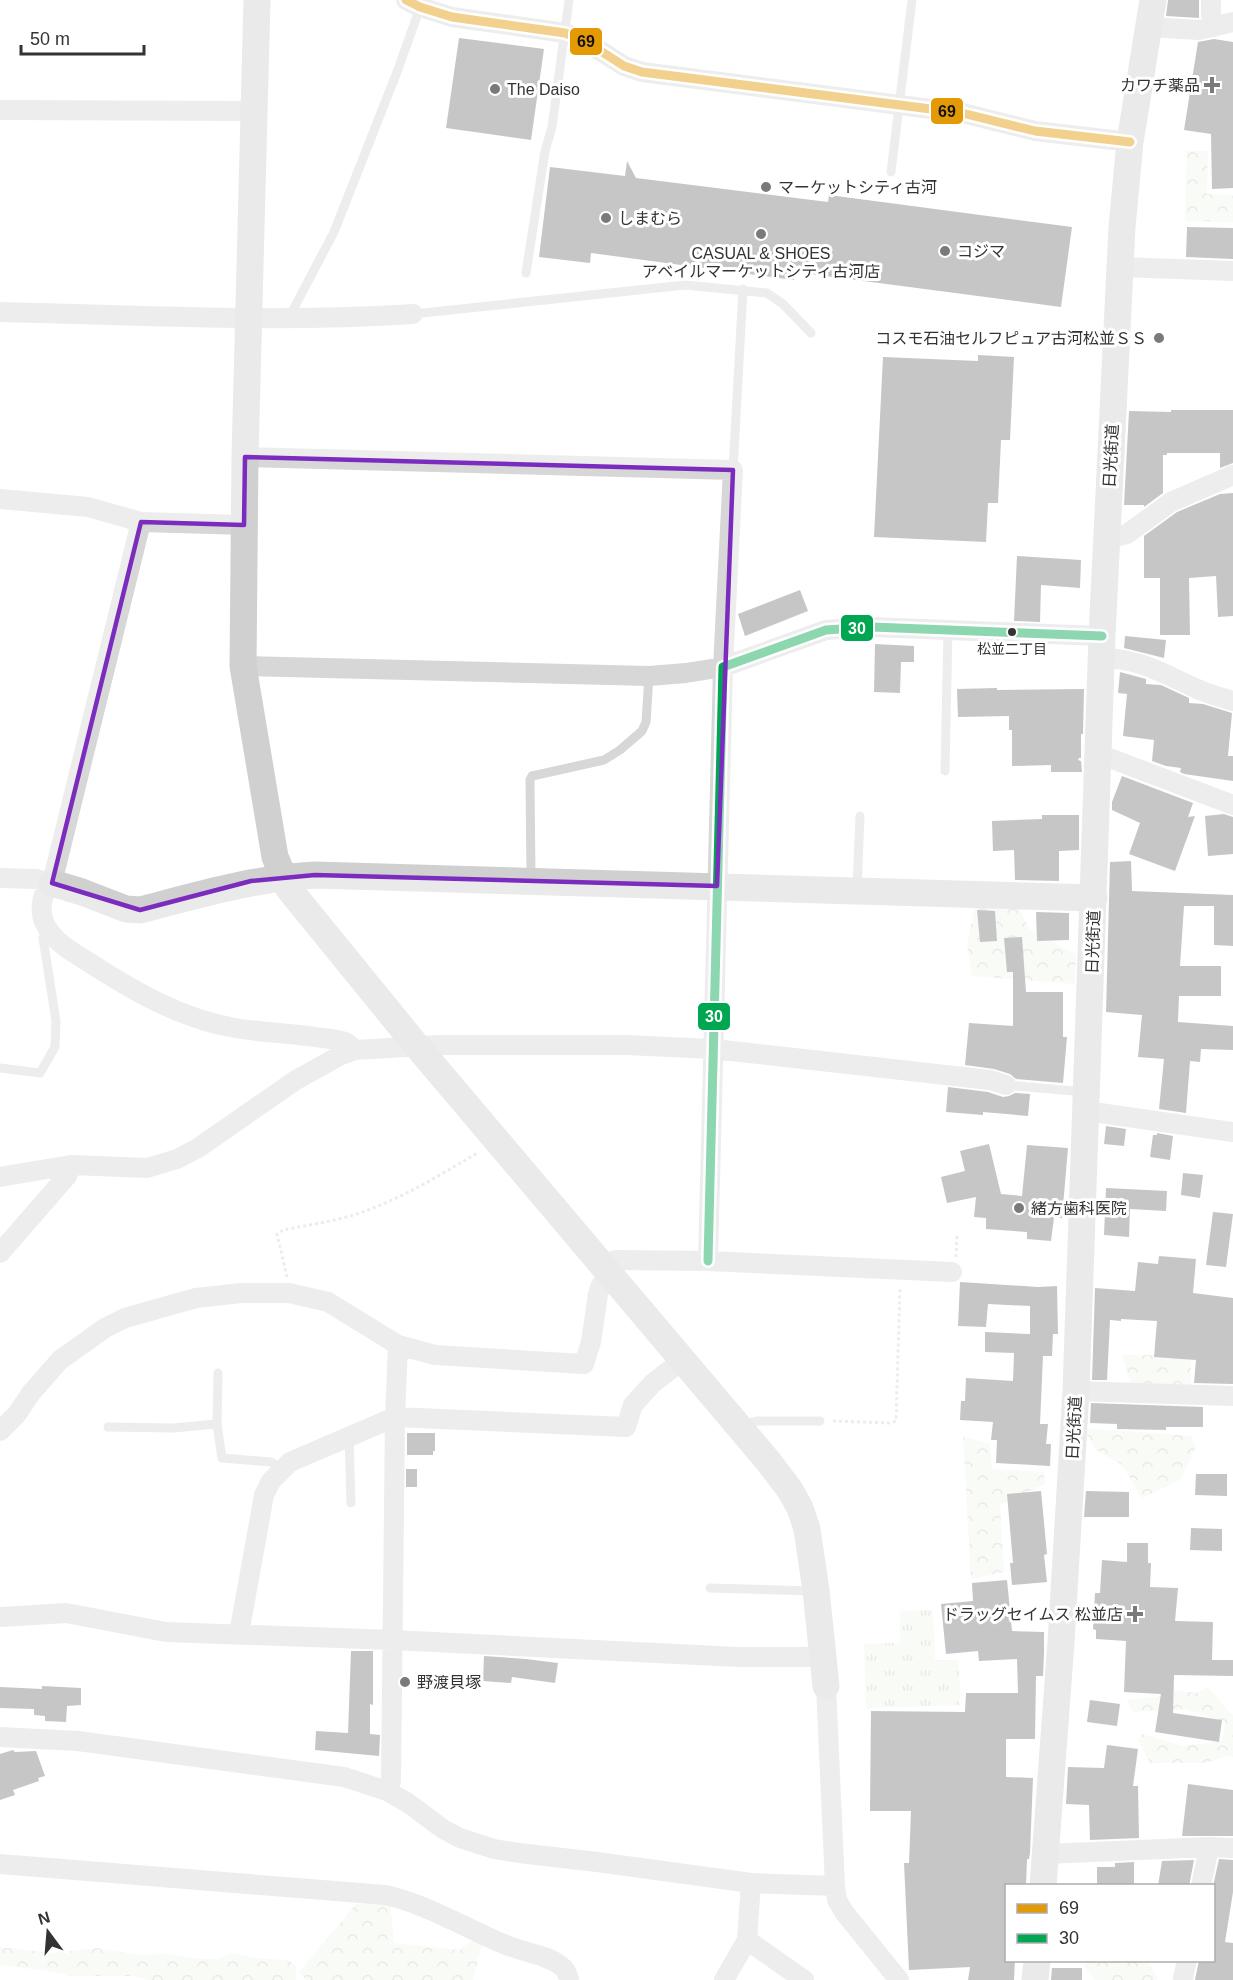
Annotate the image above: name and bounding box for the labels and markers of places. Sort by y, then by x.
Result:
place label: カワチ薬品 [1120,77,1200,94]
marker: カワチ薬品 [1205,78,1219,92]
place label: The Daiso [507,81,580,98]
marker: The Daiso [488,82,502,96]
place label: マーケットシティ古河 [778,179,937,196]
marker: マーケットシティ古河 [759,180,773,194]
place label: しまむら [618,210,682,227]
marker: しまむら [599,211,613,225]
marker: CASUAL & SHOES アベイルマーケットシティ古河店 [754,227,768,241]
place label: コジマ [957,243,1005,260]
marker: コジマ [938,244,952,258]
place label: CASUAL & SHOES アベイルマーケットシティ古河店 [642,245,880,280]
place label: コスモ石油セルフピュア古河松並ＳＳ [875,330,1147,347]
marker: コスモ石油セルフピュア古河松並ＳＳ [1152,331,1166,345]
marker: 松並二丁目 [1006,626,1018,638]
place label: 松並二丁目 [977,641,1047,657]
place label: 緒方歯科医院 [1031,1200,1127,1217]
marker: 緒方歯科医院 [1012,1201,1026,1215]
place label: ドラッグセイムス 松並店 [943,1606,1123,1623]
marker: ドラッグセイムス 松並店 [1128,1607,1142,1621]
place label: 野渡貝塚 [417,1674,481,1691]
marker: 野渡貝塚 [398,1675,412,1689]

